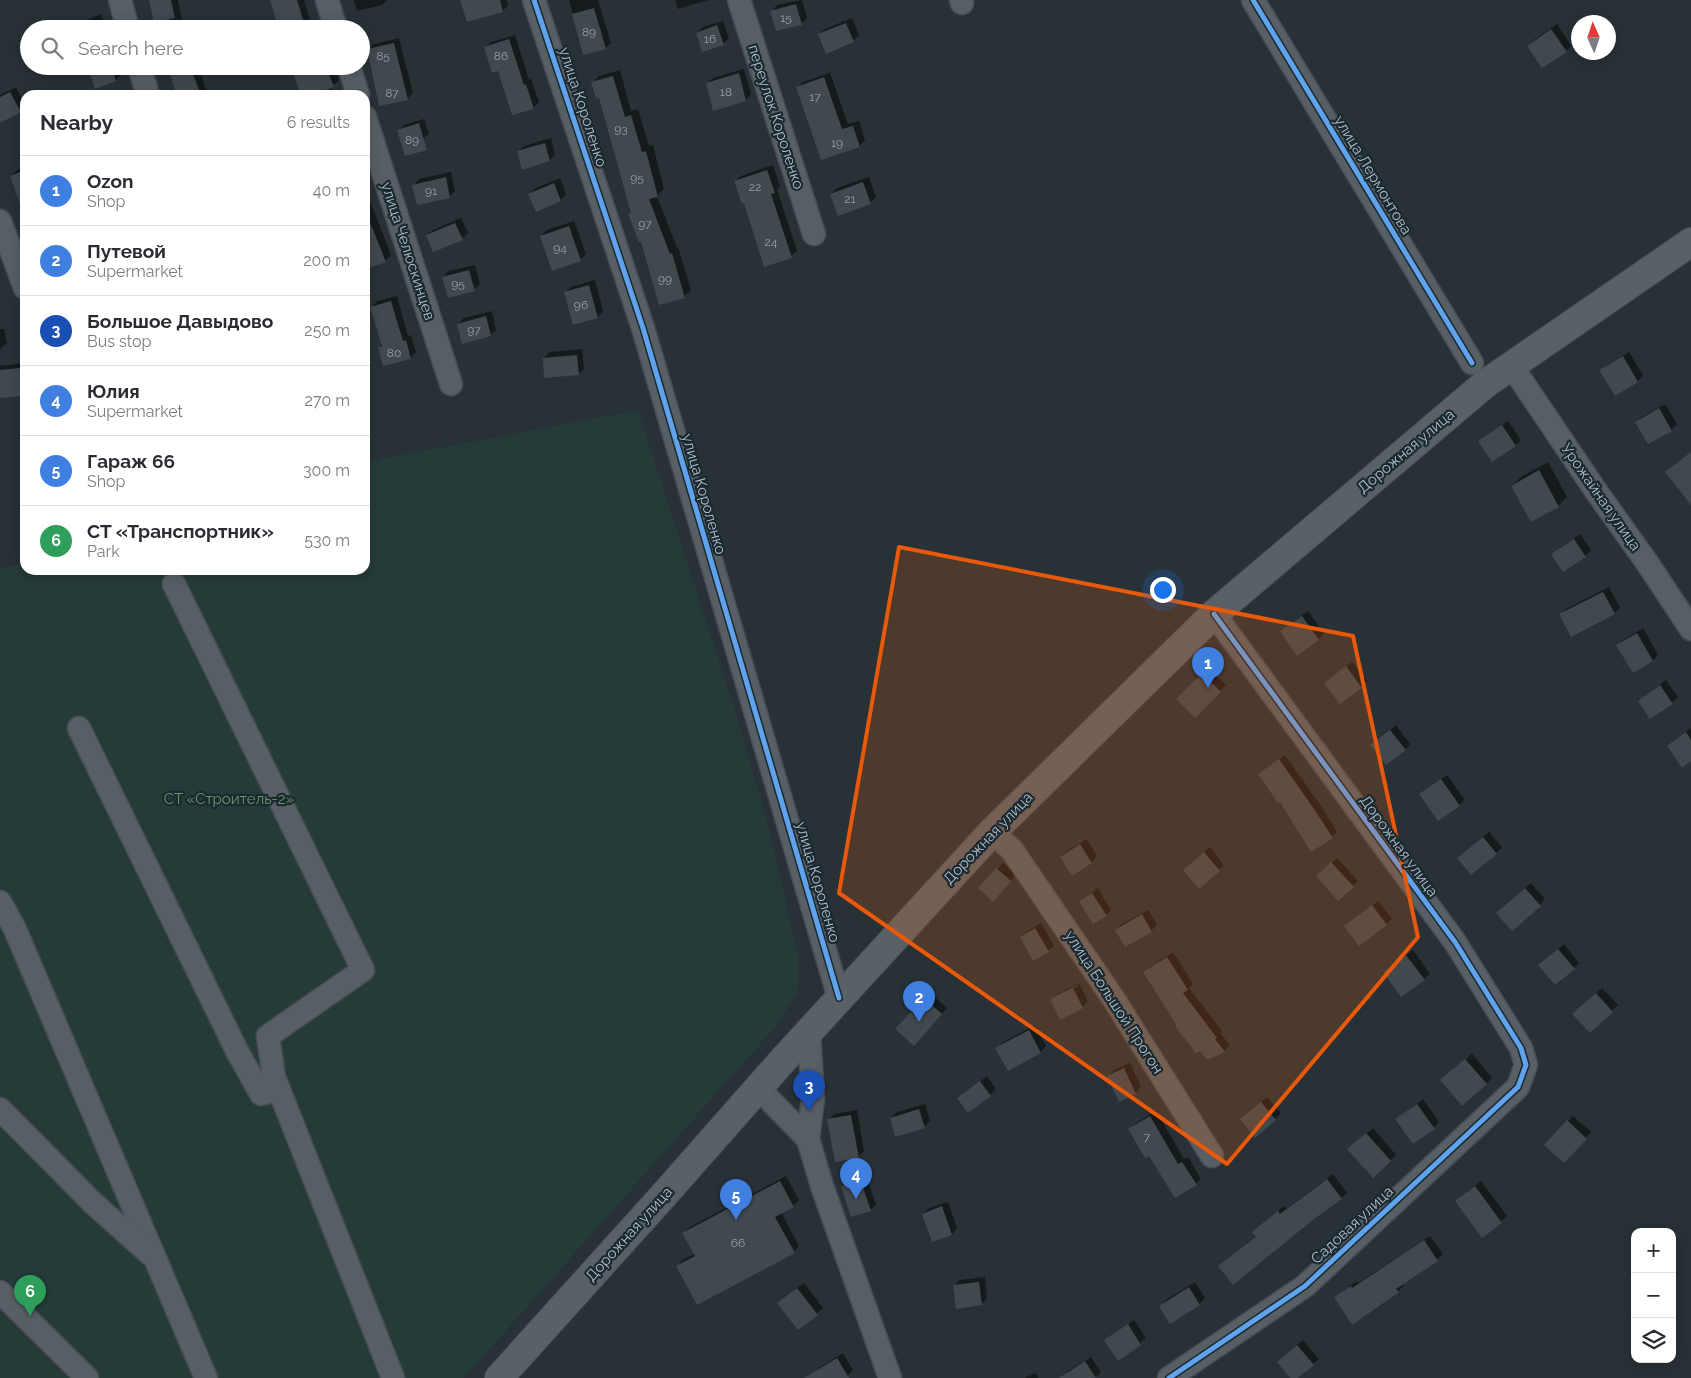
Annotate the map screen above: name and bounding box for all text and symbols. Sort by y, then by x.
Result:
house number: 15 [780,11,792,25]
north arrow [1571,15,1616,60]
search box [20,20,370,75]
house number: 89 [582,25,596,39]
house number: 16 [704,32,716,46]
icon: search [38,34,66,62]
text: Search here [78,37,184,59]
street label: переулок Короленко [744,42,808,192]
street label: улица Короленко [555,45,611,169]
house number: 85 [376,49,390,63]
house number: 86 [494,49,508,63]
house number: 18 [720,85,732,99]
house number: 87 [385,86,399,100]
house number: 17 [809,90,821,104]
text: Nearby [40,110,113,135]
street label: улица Лермонтова [1330,112,1416,238]
text: 6 results [287,113,350,132]
house number: 93 [614,122,628,136]
house number: 89 [405,133,419,147]
house number: 19 [831,136,843,150]
text: Ozon [87,170,134,192]
house number: 95 [630,171,644,185]
street label: улица Челюскинцев [377,180,439,322]
house number: 22 [749,180,761,194]
text: 1 [52,181,60,200]
text: 40 m [313,181,350,200]
house number: 91 [425,184,437,198]
text: Shop [87,192,125,211]
house number: 21 [844,192,856,206]
house number: 97 [638,217,652,231]
house number: 24 [765,235,778,249]
text: Путевой [87,240,166,262]
house number: 94 [553,241,567,255]
text: 2 [51,251,61,270]
text: 200 m [303,251,350,270]
text: Supermarket [87,262,183,281]
house number: 99 [658,272,672,286]
house number: 95 [451,277,465,291]
house number: 96 [574,298,588,312]
text: Большое Давыдово [87,310,273,332]
text: 3 [52,321,60,340]
text: 250 m [304,321,350,340]
house number: 97 [467,323,481,337]
text: Bus stop [87,332,151,351]
house number: 80 [387,346,401,360]
text: Юлия [87,380,140,402]
text: 4 [51,391,61,410]
text: 270 m [305,391,350,410]
text: Supermarket [87,402,183,421]
street label: Дорожная улица [1354,405,1458,497]
street label: улица Короленко [678,432,730,557]
street label: Урожайная улица [1557,440,1645,554]
text: Гараж 66 [87,450,175,472]
text: 5 [52,461,60,480]
text: 300 m [303,461,350,480]
text: Shop [87,472,125,491]
text: СТ «Транспортник» [87,520,274,542]
text: 6 [51,531,61,550]
text: 530 m [304,531,350,550]
text: Park [87,542,120,561]
your location [1150,577,1176,603]
pin: 1 [1192,647,1224,688]
street label: Дорожная улица [940,788,1036,888]
park label: СТ «Строитель-2» [164,790,294,808]
street label: Дорожная улица [1356,792,1442,900]
street label: улица Короленко [792,820,844,945]
street label: улица Большой Прогон [1061,927,1167,1077]
pin: 2 [903,981,935,1022]
pin: 3 [793,1070,825,1111]
house number: 7 [1144,1130,1151,1144]
pin: 4 [840,1158,872,1199]
pin: 5 [720,1179,752,1220]
street label: Садовая улица [1307,1182,1397,1268]
street label: Дорожная улица [582,1183,676,1285]
map controls [1631,1228,1676,1363]
button: + [1631,1228,1676,1273]
house number: 66 [731,1236,745,1250]
button: − [1631,1273,1676,1318]
pin: 6 [14,1275,46,1316]
button: layers [1631,1318,1676,1363]

